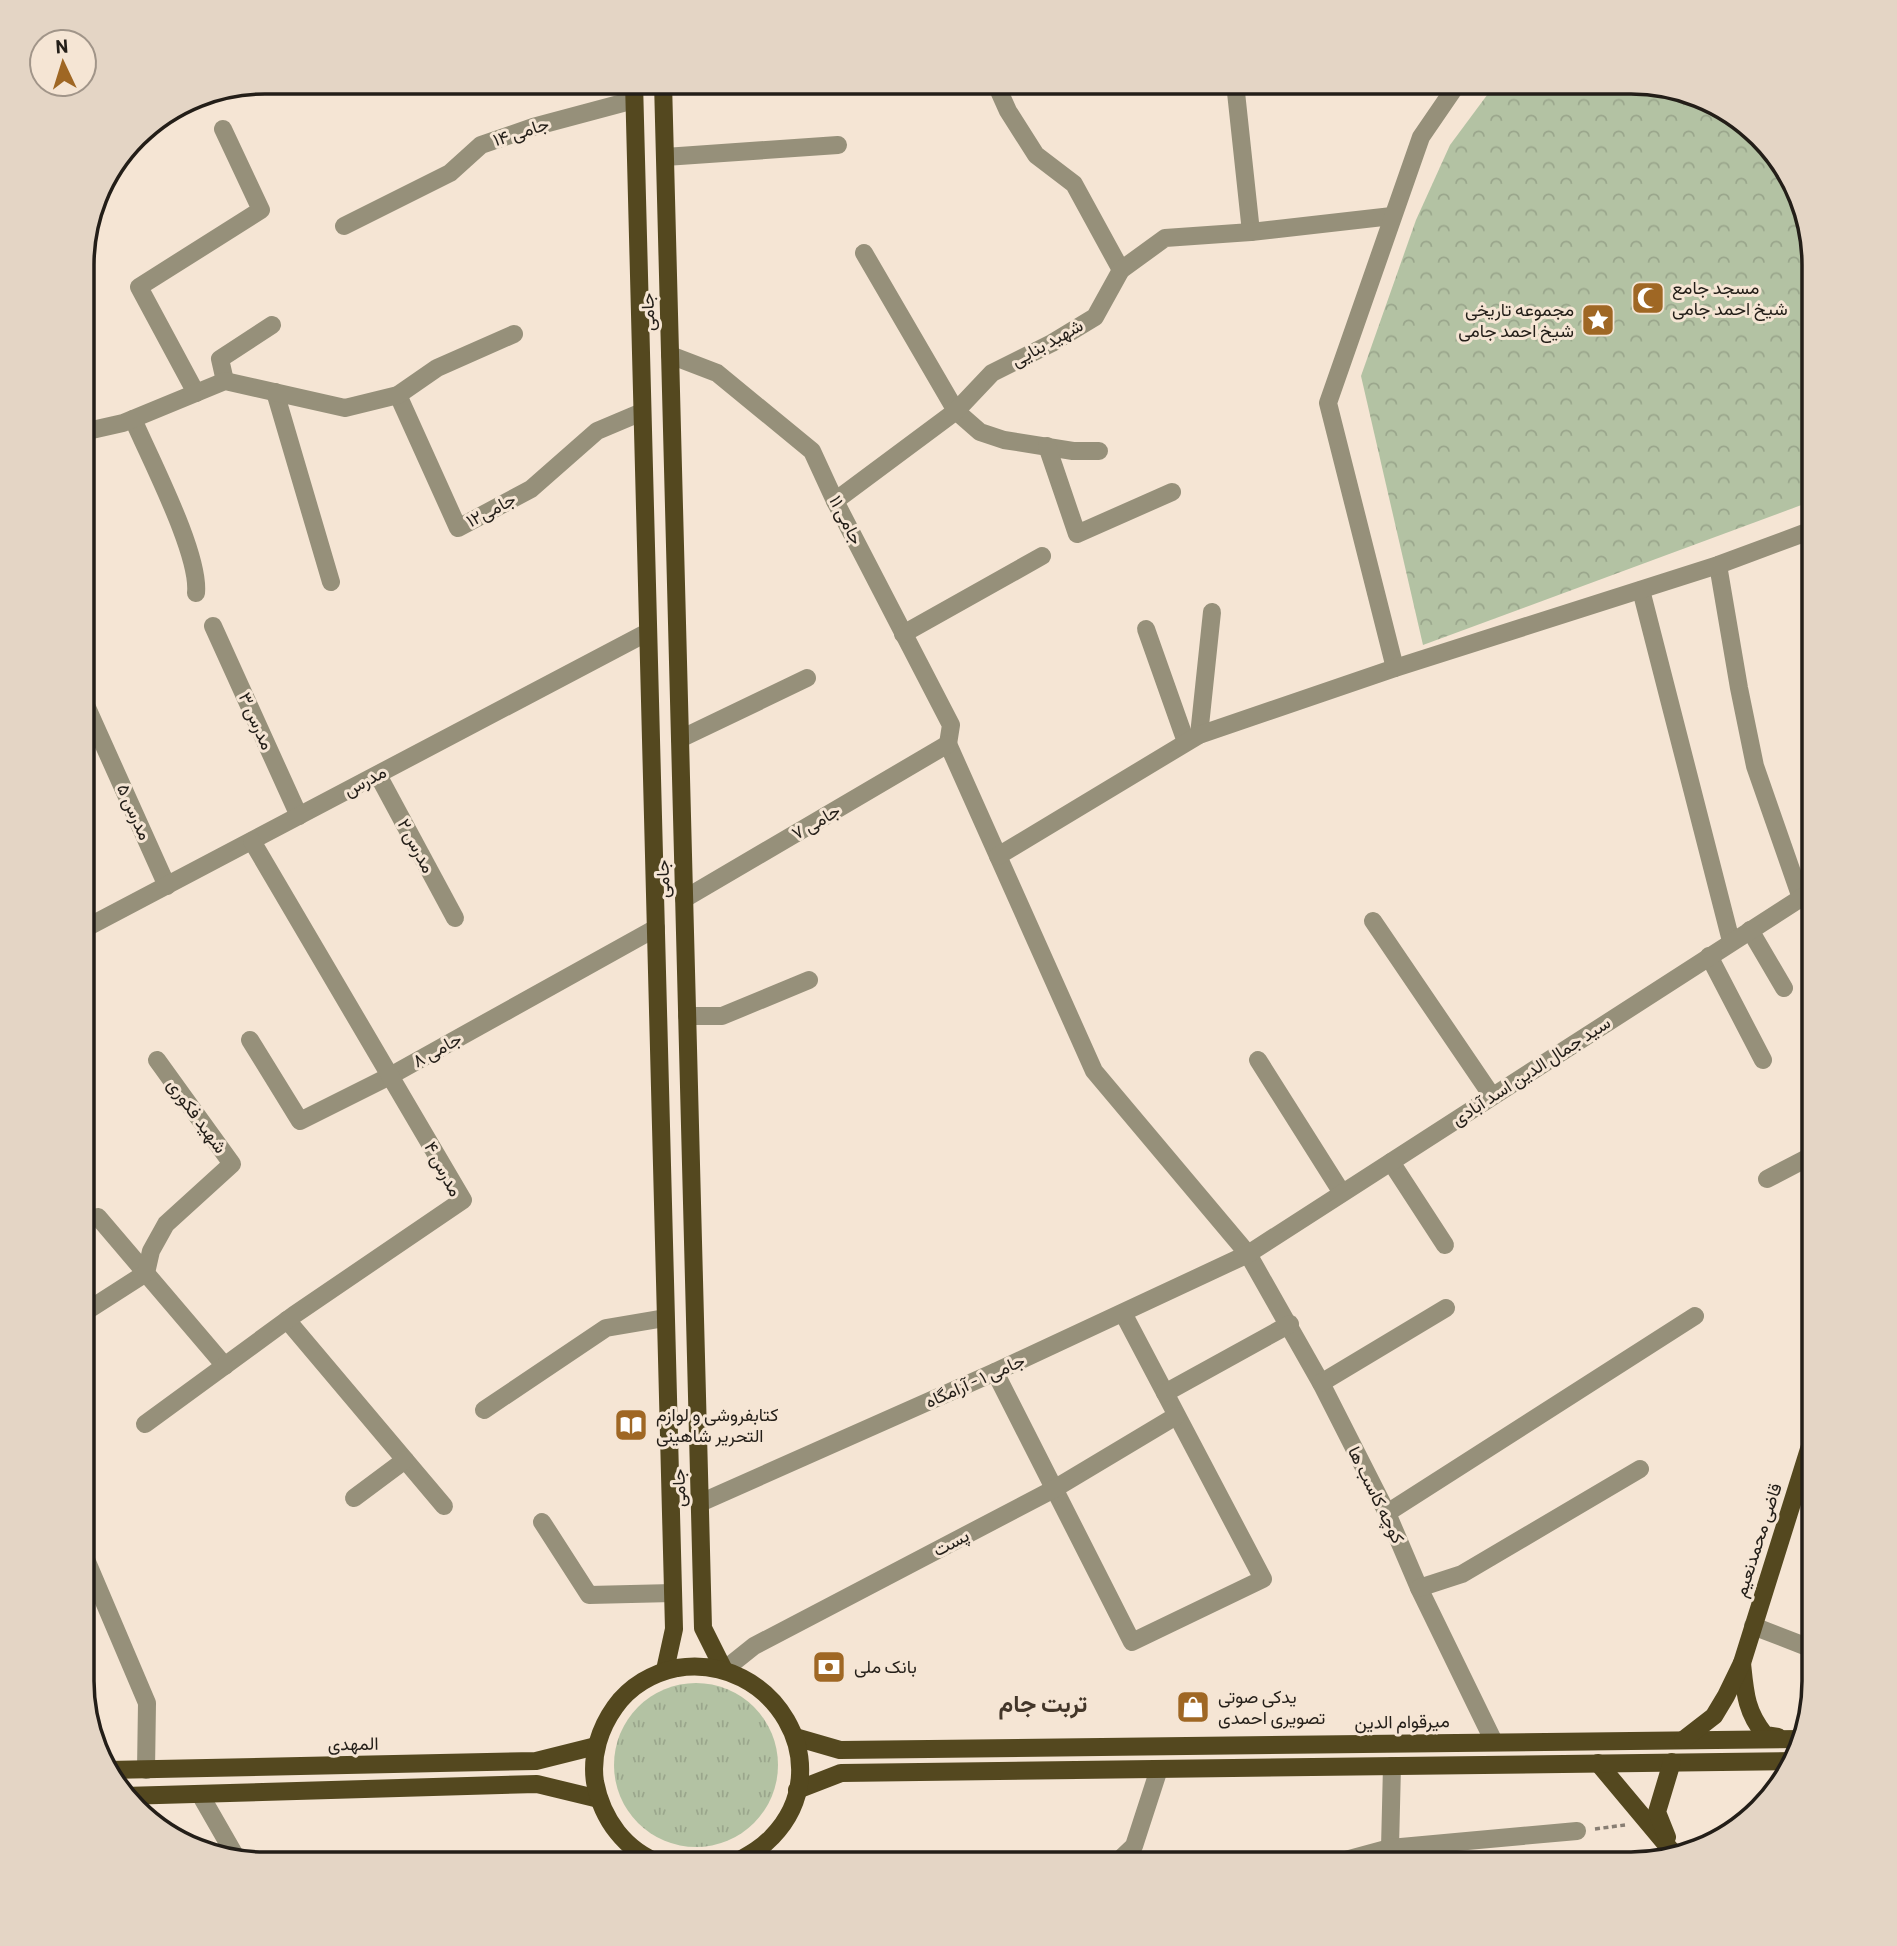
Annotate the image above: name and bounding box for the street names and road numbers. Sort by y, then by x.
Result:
street label: جامی ۱۴ [490,112,552,151]
street label: جامی [635,292,660,332]
street label: شهید بنایی [1007,313,1087,372]
street label: جامی۱۲ [462,487,520,532]
street label: جامی ۱۱ [824,491,869,548]
street label: مدرس ۳ [234,688,279,753]
street label: مدرس [339,760,390,801]
street label: مدرس ۵ [112,780,157,844]
street label: جامی ۷ [787,798,844,845]
street label: مدرس ۲ [393,815,440,877]
street label: جامی [651,860,674,898]
street label: سید جمال الدین اسد آبادی [1447,1011,1615,1131]
street label: جامی ۸ [408,1027,465,1072]
street label: شهید فکوری [162,1074,232,1158]
street label: مدرس ۴ [419,1137,467,1200]
street label: جامی ۱ - آرامگاه [921,1348,1028,1413]
street label: کوچه کاسب ها [1342,1442,1410,1548]
street label: جامی [667,1469,690,1507]
street label: قاضی محمدنعیم [1728,1480,1788,1600]
street label: پست [929,1524,973,1562]
street label: میرقوام الدین [1354,1709,1450,1735]
street label: المهدی [327,1732,379,1755]

